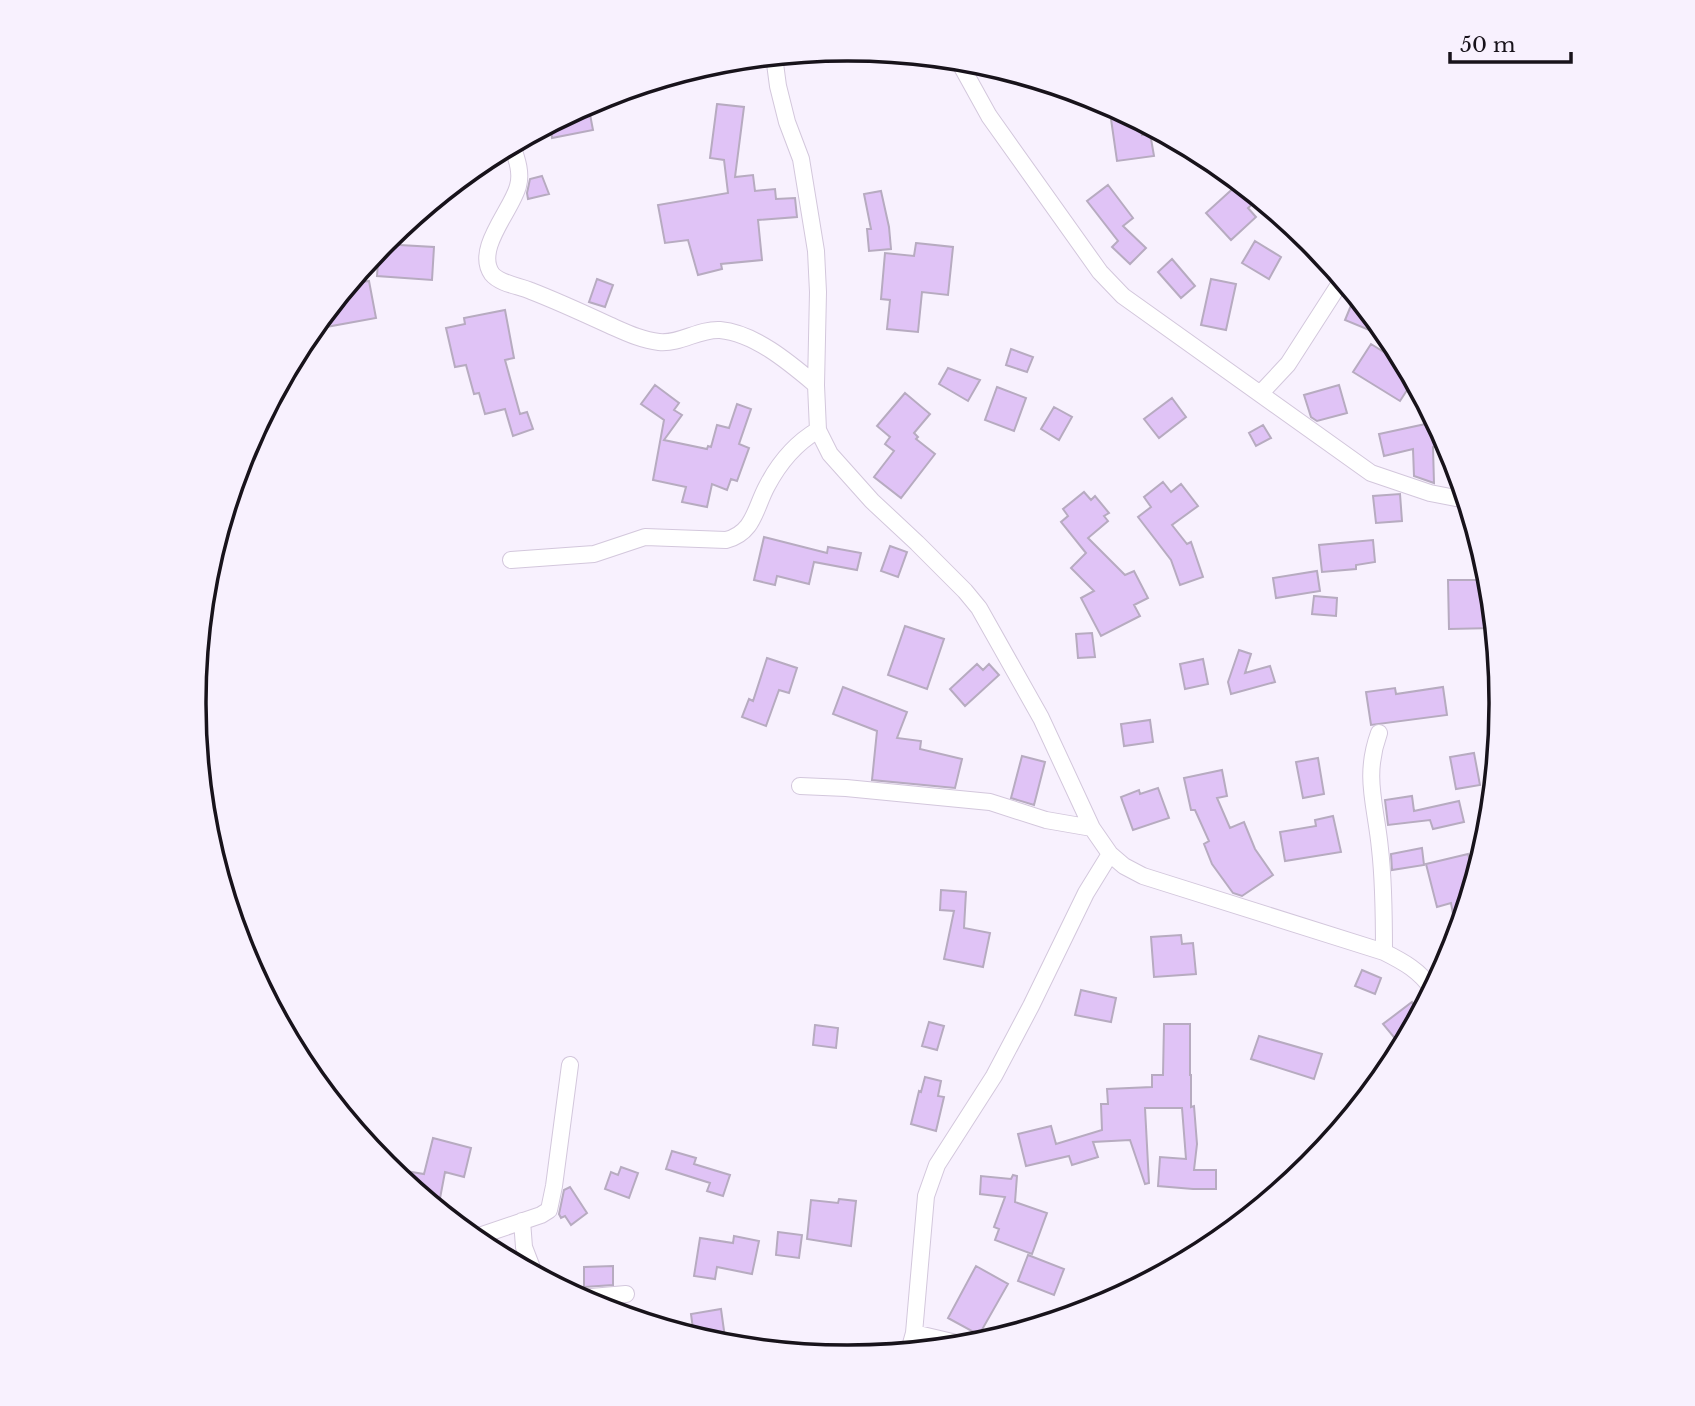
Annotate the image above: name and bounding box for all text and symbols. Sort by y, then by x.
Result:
scale bar [1450,21,1571,65]
text: 50 m [1460,32,1516,58]

